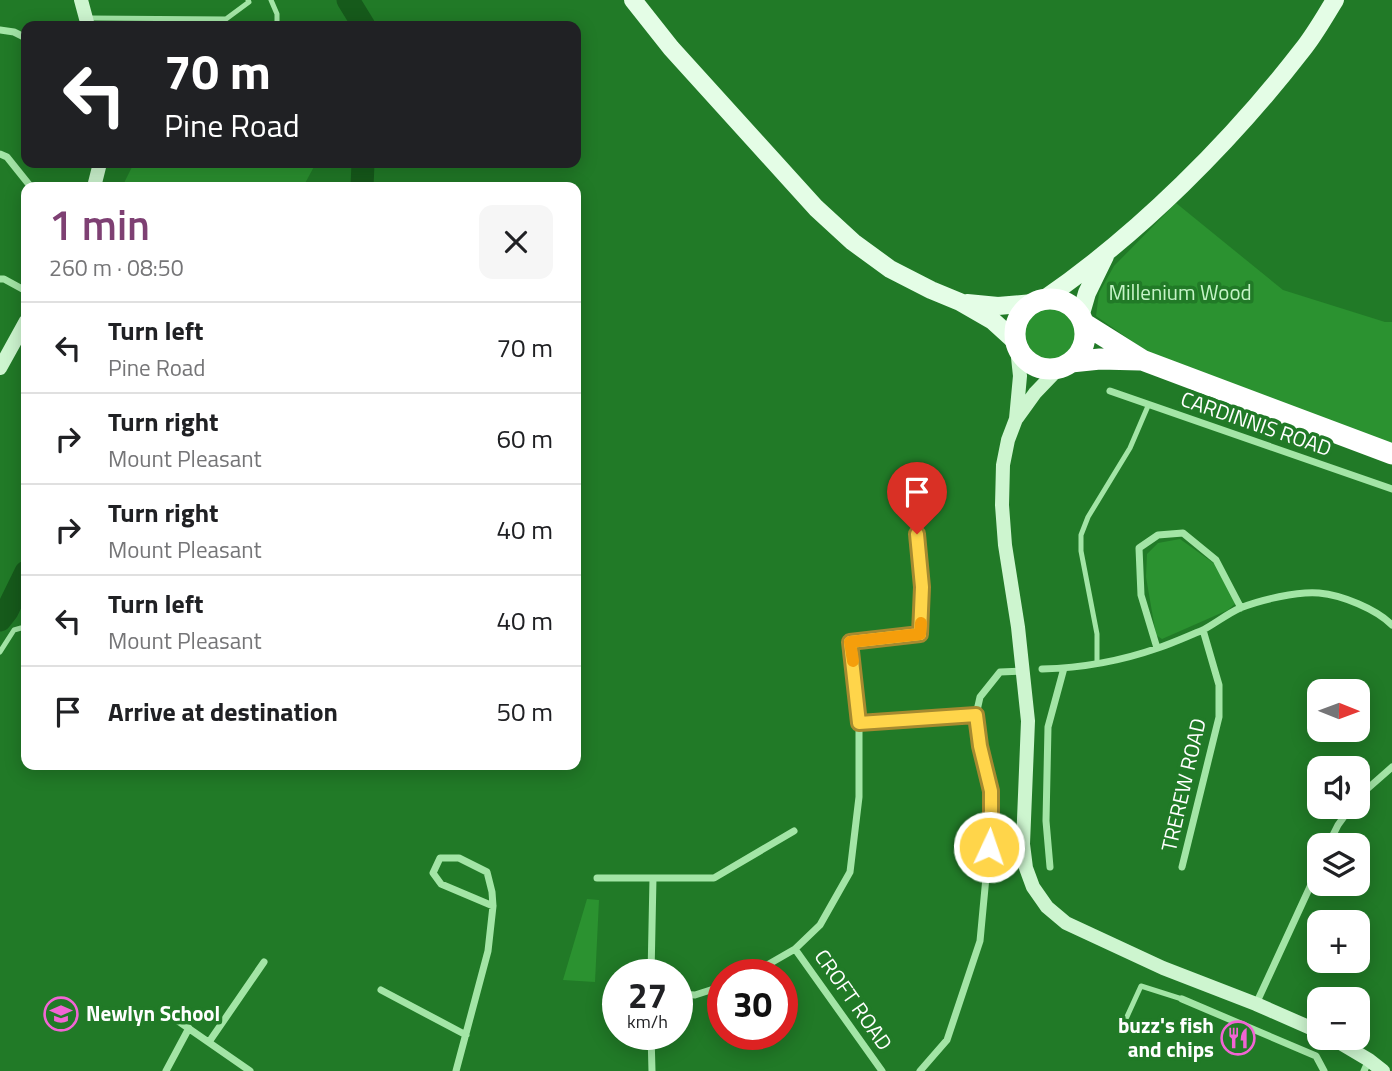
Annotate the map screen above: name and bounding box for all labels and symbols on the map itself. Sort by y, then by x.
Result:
park label: Millenium Wood [1108,276,1252,308]
street label: CARDINNIS ROAD [1177,382,1336,464]
pin [887,462,947,534]
north arrow [1307,679,1370,742]
street label: TREREW ROAD [1152,715,1214,855]
position arrow [952,810,1026,884]
street label: CROFT ROAD [807,942,901,1057]
speed limit sign: 30 [707,959,798,1050]
school or university icon: Newlyn School [42,995,80,1033]
place label: Newlyn School [86,997,220,1029]
place label: buzz's fish and chips [1118,1009,1214,1065]
restaurant icon: buzz's fish and chips [1219,1019,1257,1057]

